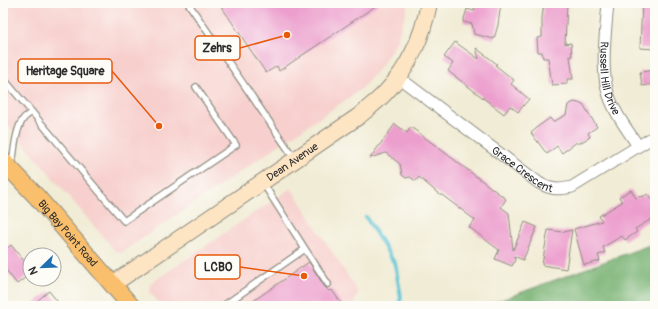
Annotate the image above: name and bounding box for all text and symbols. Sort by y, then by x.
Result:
callout: Zehrs [195,36,240,60]
text: Zehrs [202,41,232,56]
street label: Russell Hill Drive [597,41,623,118]
callout: Heritage Square [18,59,112,83]
text: Heritage Square [26,64,105,79]
street label: Dean Avenue [264,140,321,184]
street label: Grace Crescent [489,144,555,195]
street label: Big Bay Point Road [35,197,100,269]
north arrow [22,247,62,287]
callout: LCBO [195,255,240,279]
text: LCBO [204,260,233,275]
text: N [26,264,41,277]

